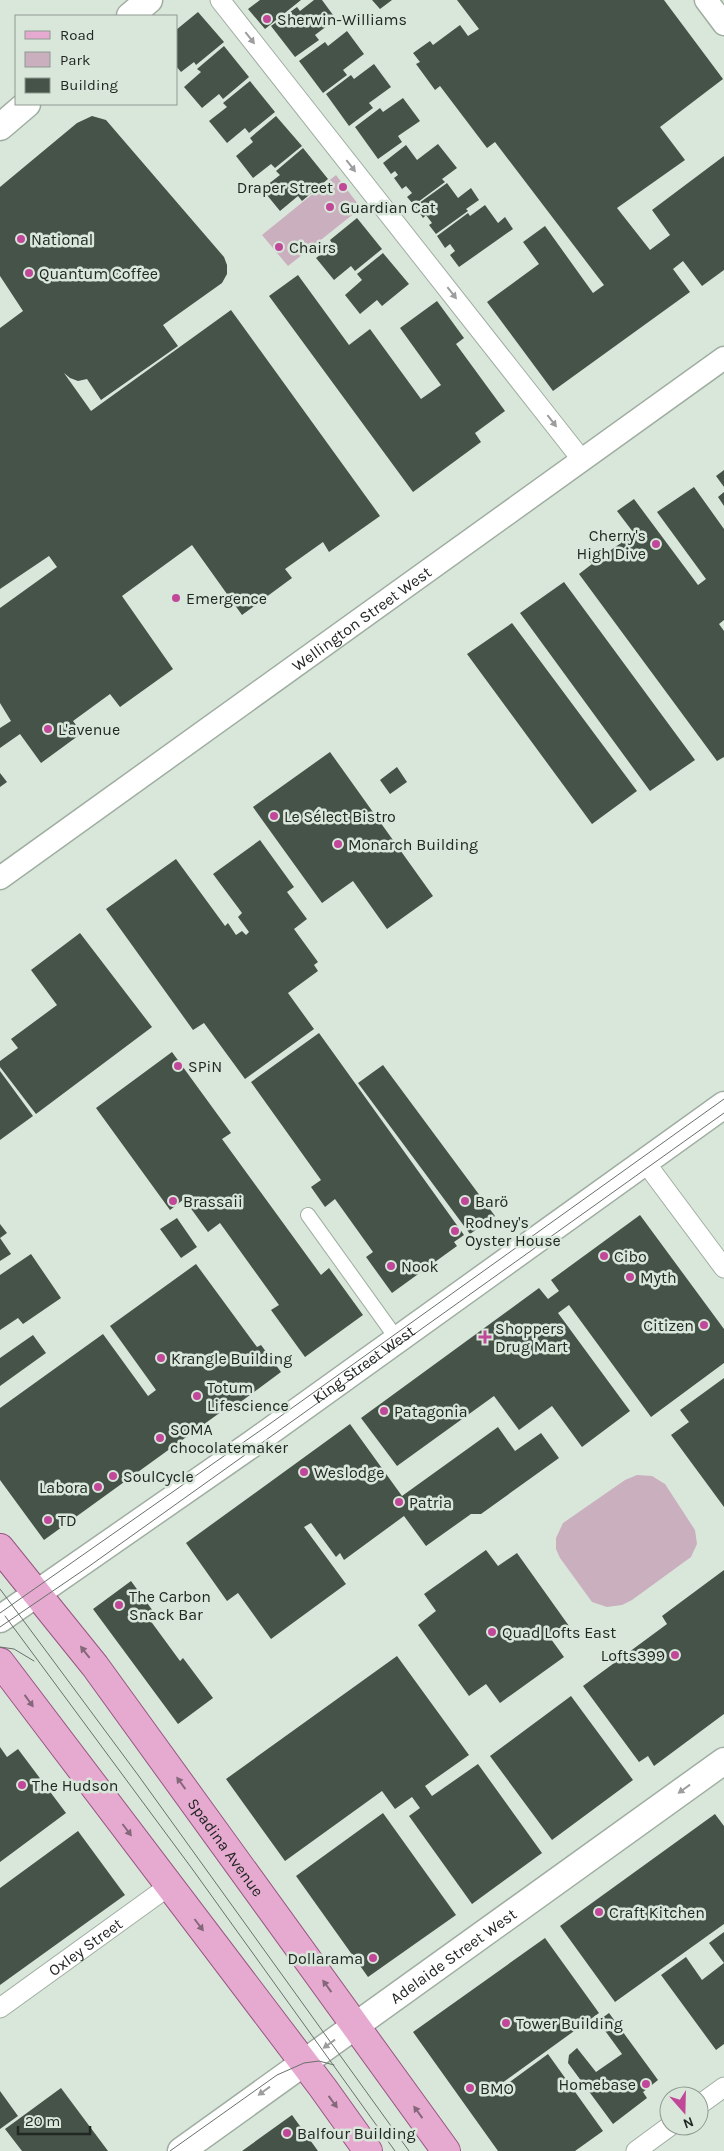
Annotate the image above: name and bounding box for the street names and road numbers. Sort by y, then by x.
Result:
street label: Wellington Street West [288,562,435,675]
street label: King Street West [309,1321,418,1407]
street label: Spadina Avenue [184,1794,268,1900]
street label: Adelaide Street West [386,1904,520,2007]
street label: Oxley Street [45,1914,126,1980]

